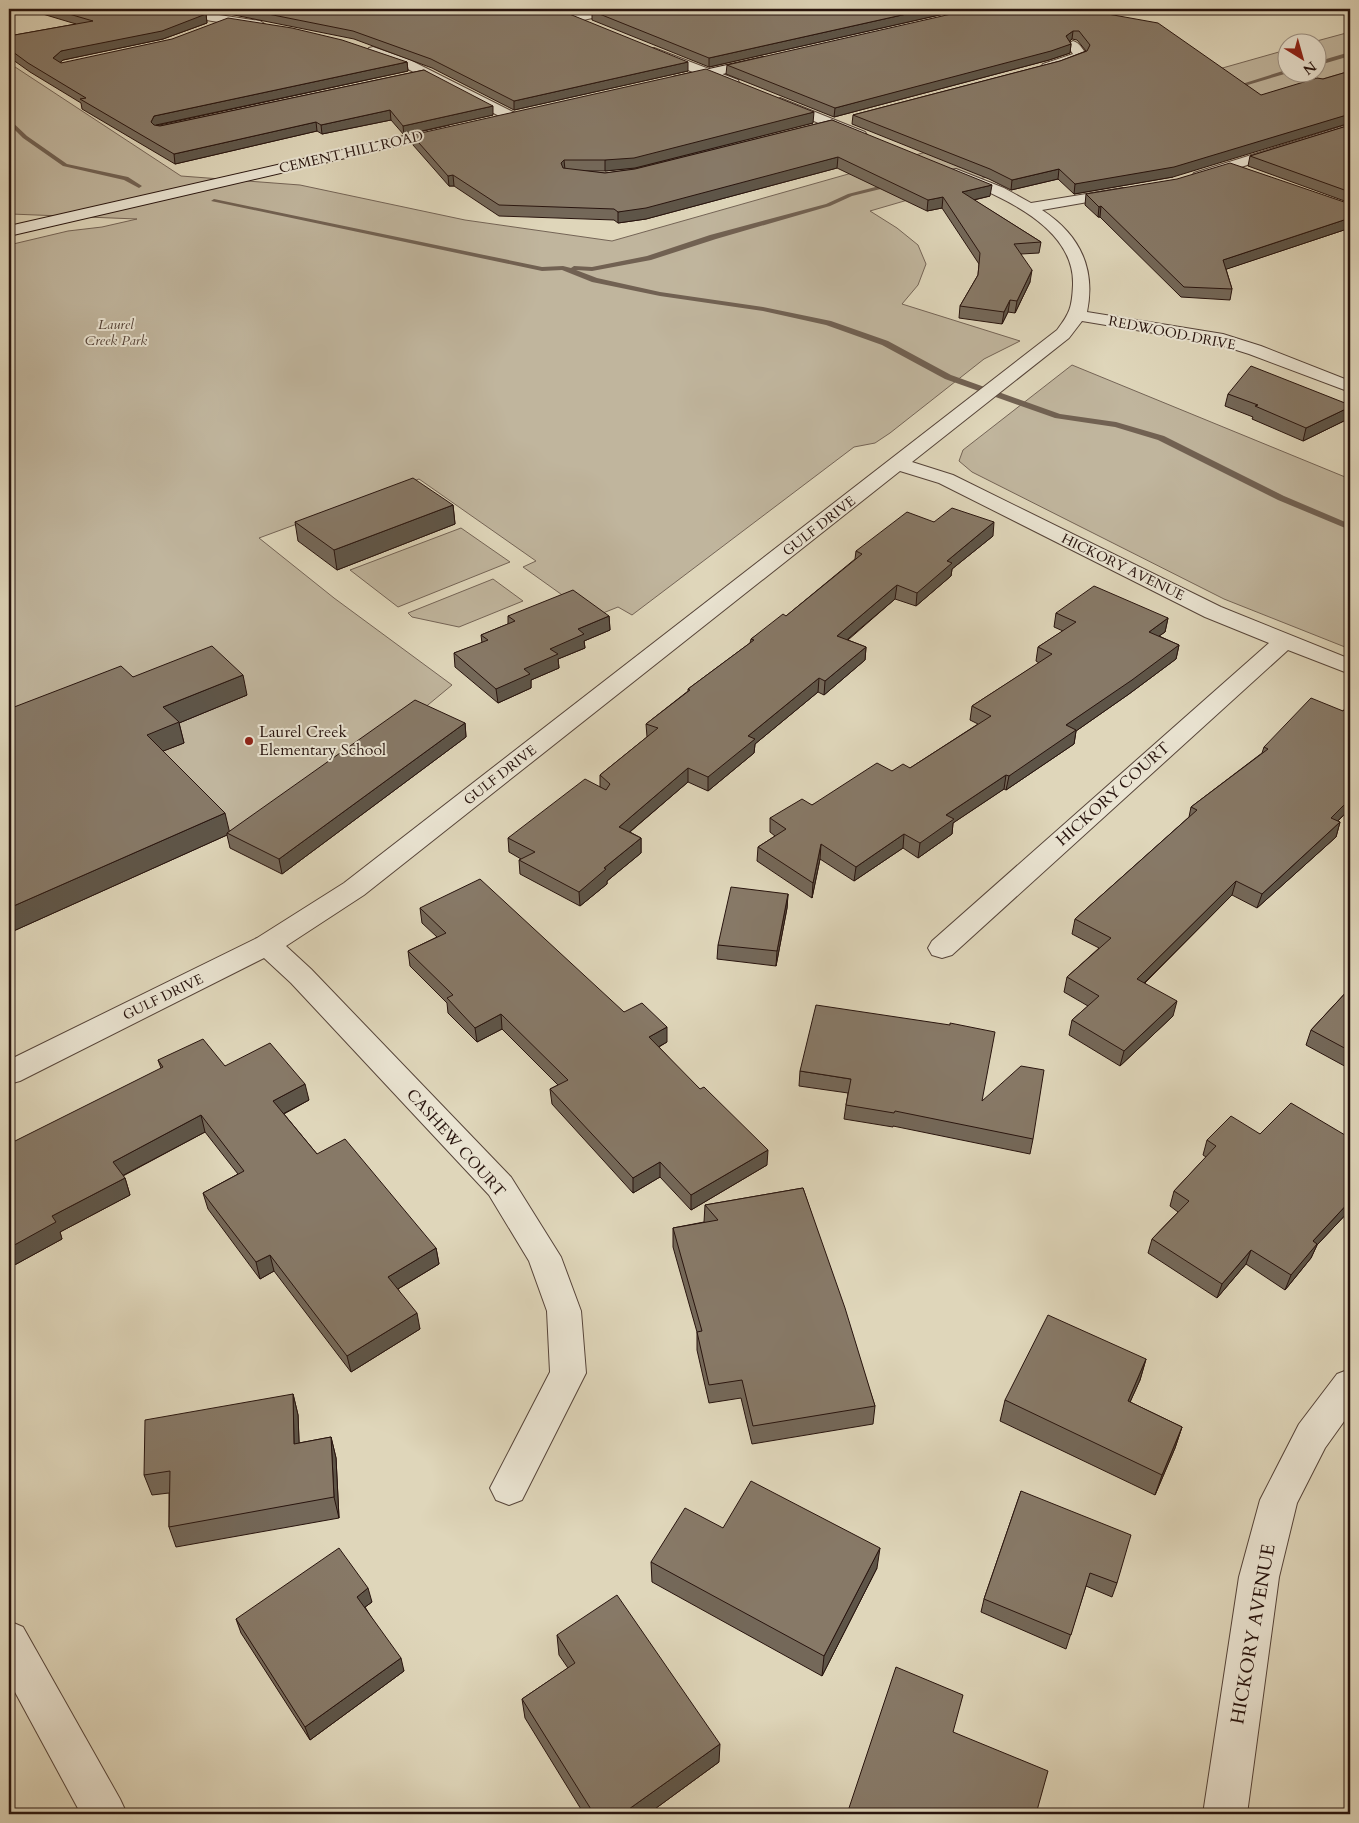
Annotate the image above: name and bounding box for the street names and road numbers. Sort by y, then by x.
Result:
street label: CEMENT HILL ROAD [277,126,425,178]
street label: REDWOOD DRIVE [1107,311,1238,355]
street label: GULF DRIVE [779,491,860,560]
street label: HICKORY AVENUE [1058,529,1188,605]
street label: HICKORY COURT [1051,737,1175,851]
street label: GULF DRIVE [460,740,541,809]
street label: GULF DRIVE [120,969,207,1025]
street label: CASHEW COURT [401,1084,511,1202]
street label: HICKORY AVENUE [1224,1542,1282,1726]

